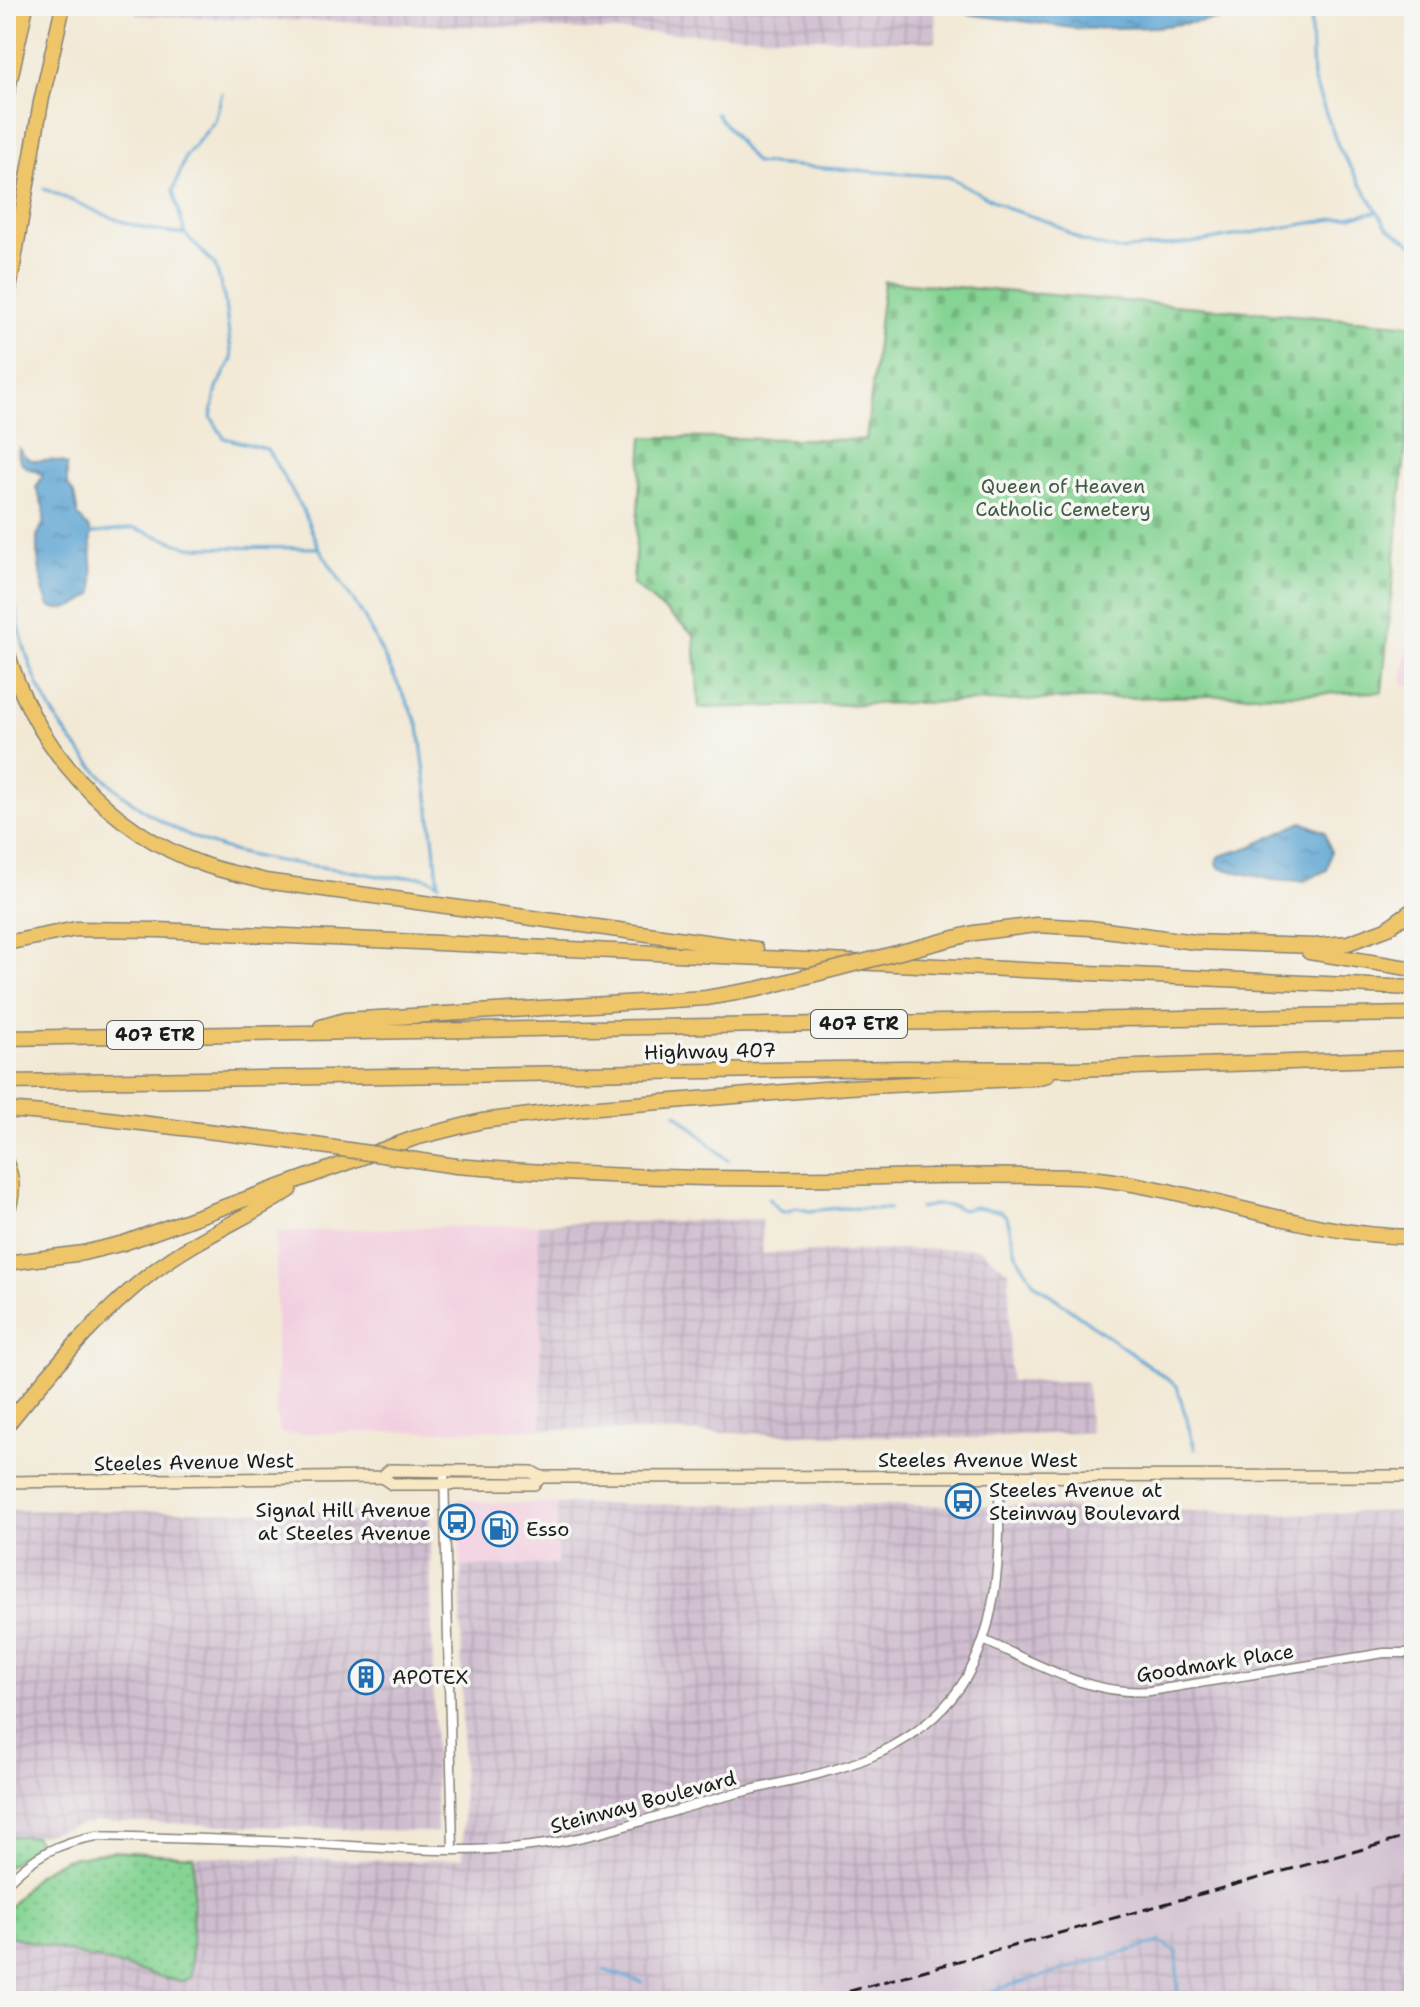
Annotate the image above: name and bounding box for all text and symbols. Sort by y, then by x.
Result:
park label: Queen of Heaven Catholic Cemetery [975,473,1151,522]
road number: 407 ETR [811,1010,907,1038]
road number: 407 ETR [107,1021,203,1049]
street label: Highway 407 [644,1037,776,1065]
street label: Steeles Avenue West [94,1447,294,1477]
street label: Steeles Avenue West [878,1447,1078,1473]
place label: Steeles Avenue at Steinway Boulevard [989,1477,1180,1526]
bus stop icon: Steeles Avenue at Steinway Boulevard [944,1482,982,1520]
place label: Signal Hill Avenue at Steeles Avenue [256,1497,431,1546]
bus stop icon: Signal Hill Avenue at Steeles Avenue [438,1503,476,1541]
fuel station icon: Esso [481,1510,519,1548]
place label: Esso [526,1516,569,1542]
street label: Goodmark Place [1134,1638,1296,1688]
building icon: APOTEX [347,1658,385,1696]
place label: APOTEX [392,1664,469,1690]
street label: Steinway Boulevard [547,1765,739,1839]

